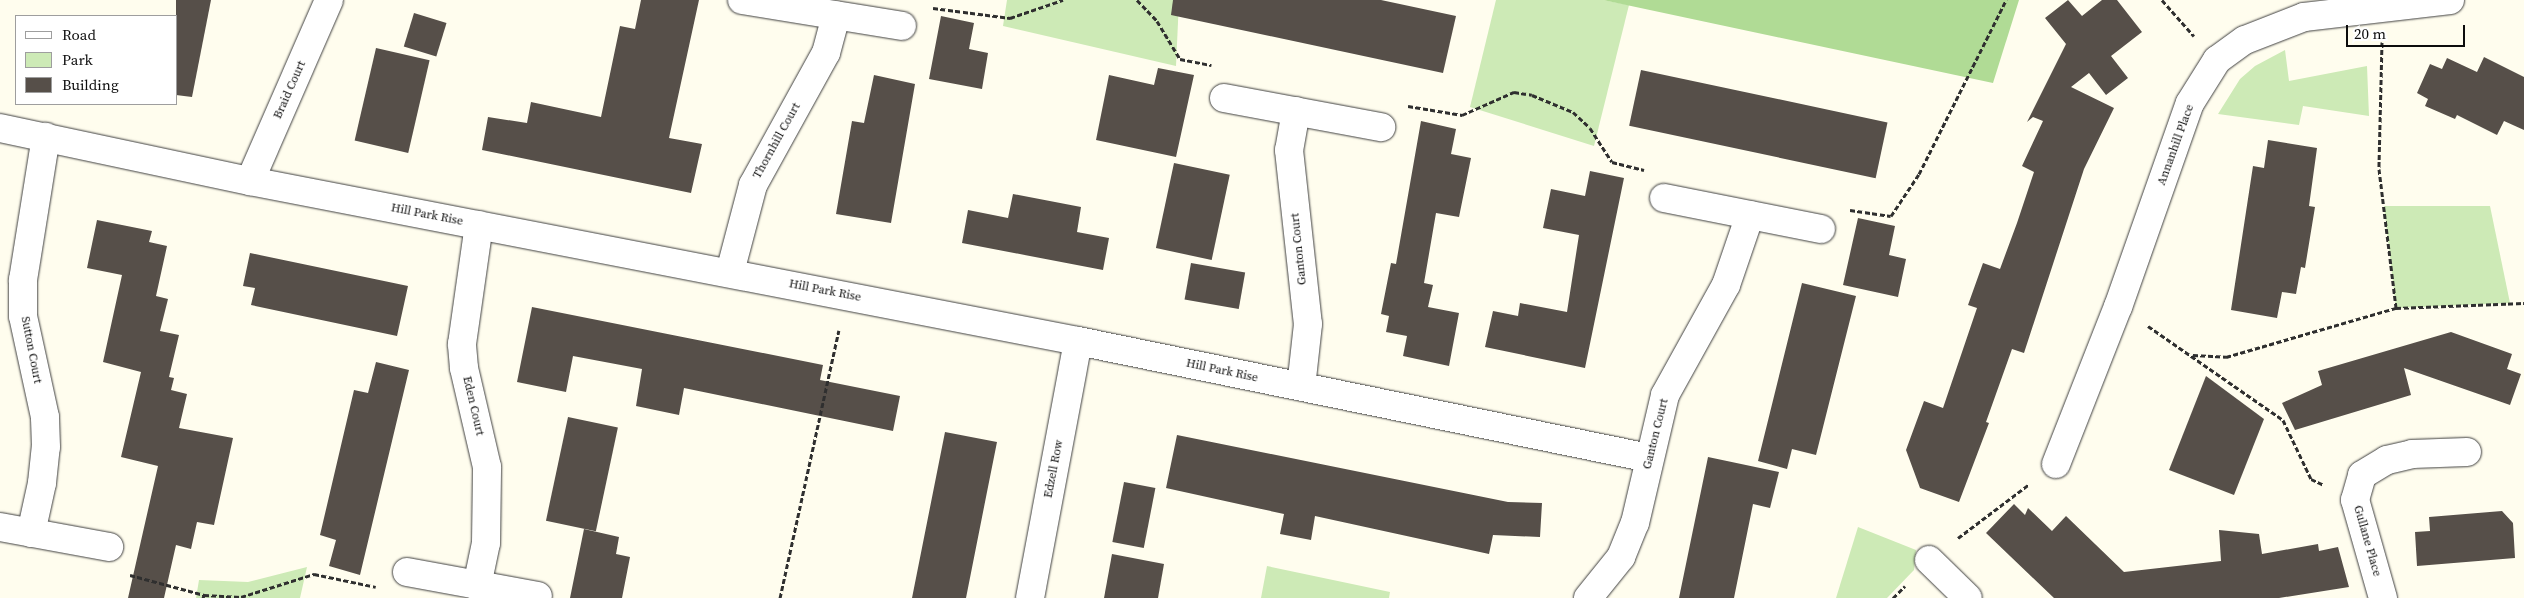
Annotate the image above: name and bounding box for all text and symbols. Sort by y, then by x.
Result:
legend [15,15,178,105]
scale bar [2349,15,2468,47]
text: 20 m [2354,23,2386,44]
text: Road [62,24,96,45]
text: Park [62,49,93,70]
street label: Braid Court [271,59,309,121]
text: Building [62,74,119,95]
street label: Thornhill Court [750,101,804,181]
street label: Annanhill Place [2155,103,2197,187]
street label: Hill Park Rise [390,201,464,229]
street label: Ganton Court [1288,212,1310,286]
street label: Hill Park Rise [788,277,862,305]
street label: Sutton Court [17,315,45,385]
street label: Hill Park Rise [1185,356,1259,386]
street label: Eden Court [459,375,487,437]
street label: Ganton Court [1640,397,1672,471]
street label: Edzell Row [1041,439,1067,499]
street label: Gullane Place [2350,504,2384,578]

